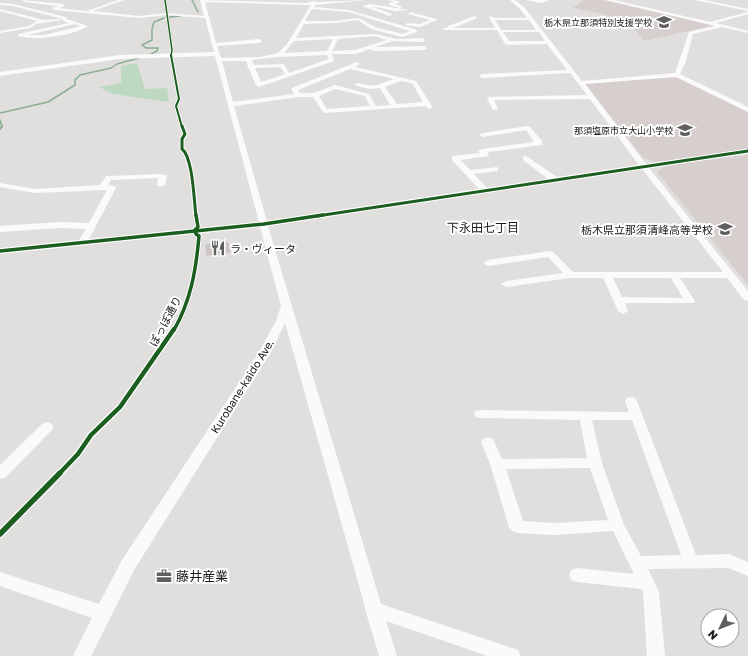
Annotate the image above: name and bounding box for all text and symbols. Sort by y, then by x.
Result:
school or university icon: 栃木県立那須特別支援学校 [655,13,673,31]
place label: 栃木県立那須特別支援学校 [544,17,652,28]
school or university icon: 那須塩原市立大山小学校 [676,121,694,139]
place label: 那須塩原市立大山小学校 [574,125,673,136]
district label: 下永田七丁目 [447,220,519,235]
school or university icon: 栃木県立那須清峰高等学校 [716,220,734,238]
place label: 栃木県立那須清峰高等学校 [581,223,713,236]
restaurant icon: ラ・ヴィータ [209,239,227,257]
place label: ラ・ヴィータ [230,242,296,255]
street label: ぽっぽ通り [146,294,184,348]
street label: Kurobane-kaido Ave. [208,337,276,435]
office icon: 藤井産業 [155,567,173,585]
place label: 藤井産業 [176,568,228,584]
north arrow [700,608,740,648]
text: N [705,628,720,643]

